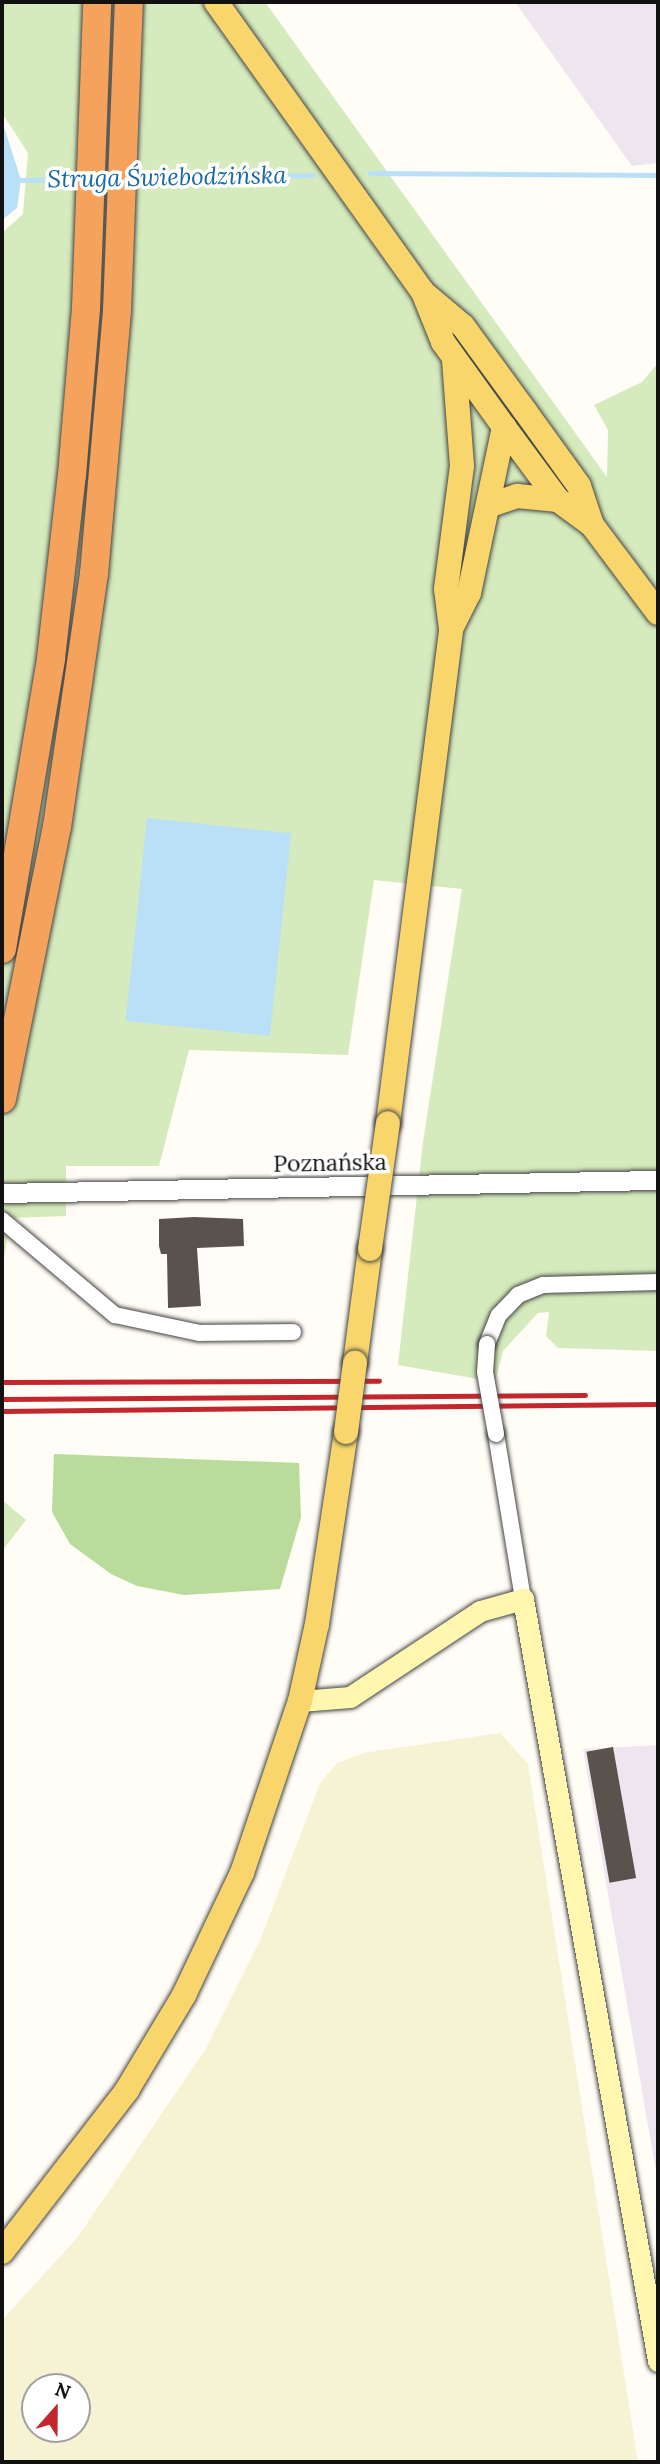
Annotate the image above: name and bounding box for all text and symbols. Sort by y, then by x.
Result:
water label: Struga Świebodzińska [47,161,287,193]
street label: Poznańska [273,1148,387,1178]
north arrow [21,2373,91,2443]
text: N [52,2376,74,2404]

